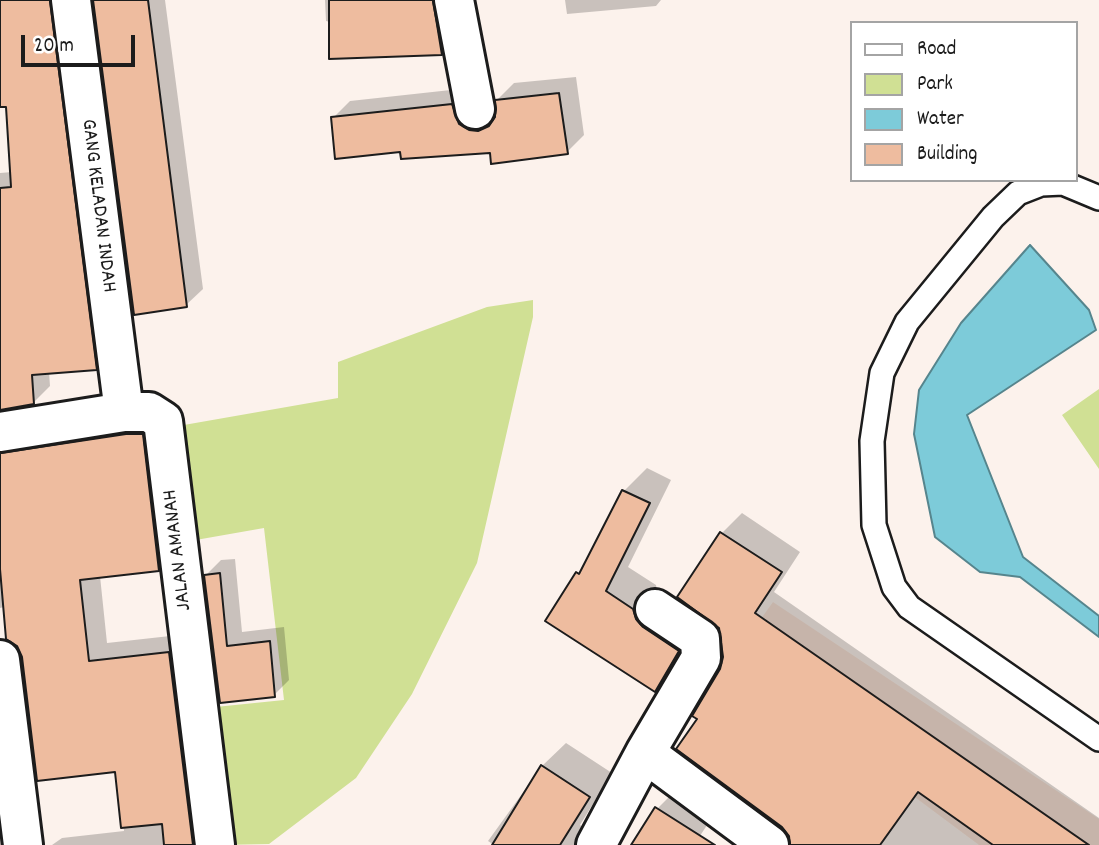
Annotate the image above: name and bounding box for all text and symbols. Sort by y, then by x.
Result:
scale bar [24,21,138,65]
legend [850,21,1078,182]
text: 20 m [34,32,74,62]
text: Road [917,35,956,65]
text: Park [917,70,953,100]
text: Water [917,105,964,135]
street label: GANG KELADAN INDAH [74,118,120,294]
text: Building [917,140,977,170]
street label: JALAN AMANAH [159,488,199,612]

